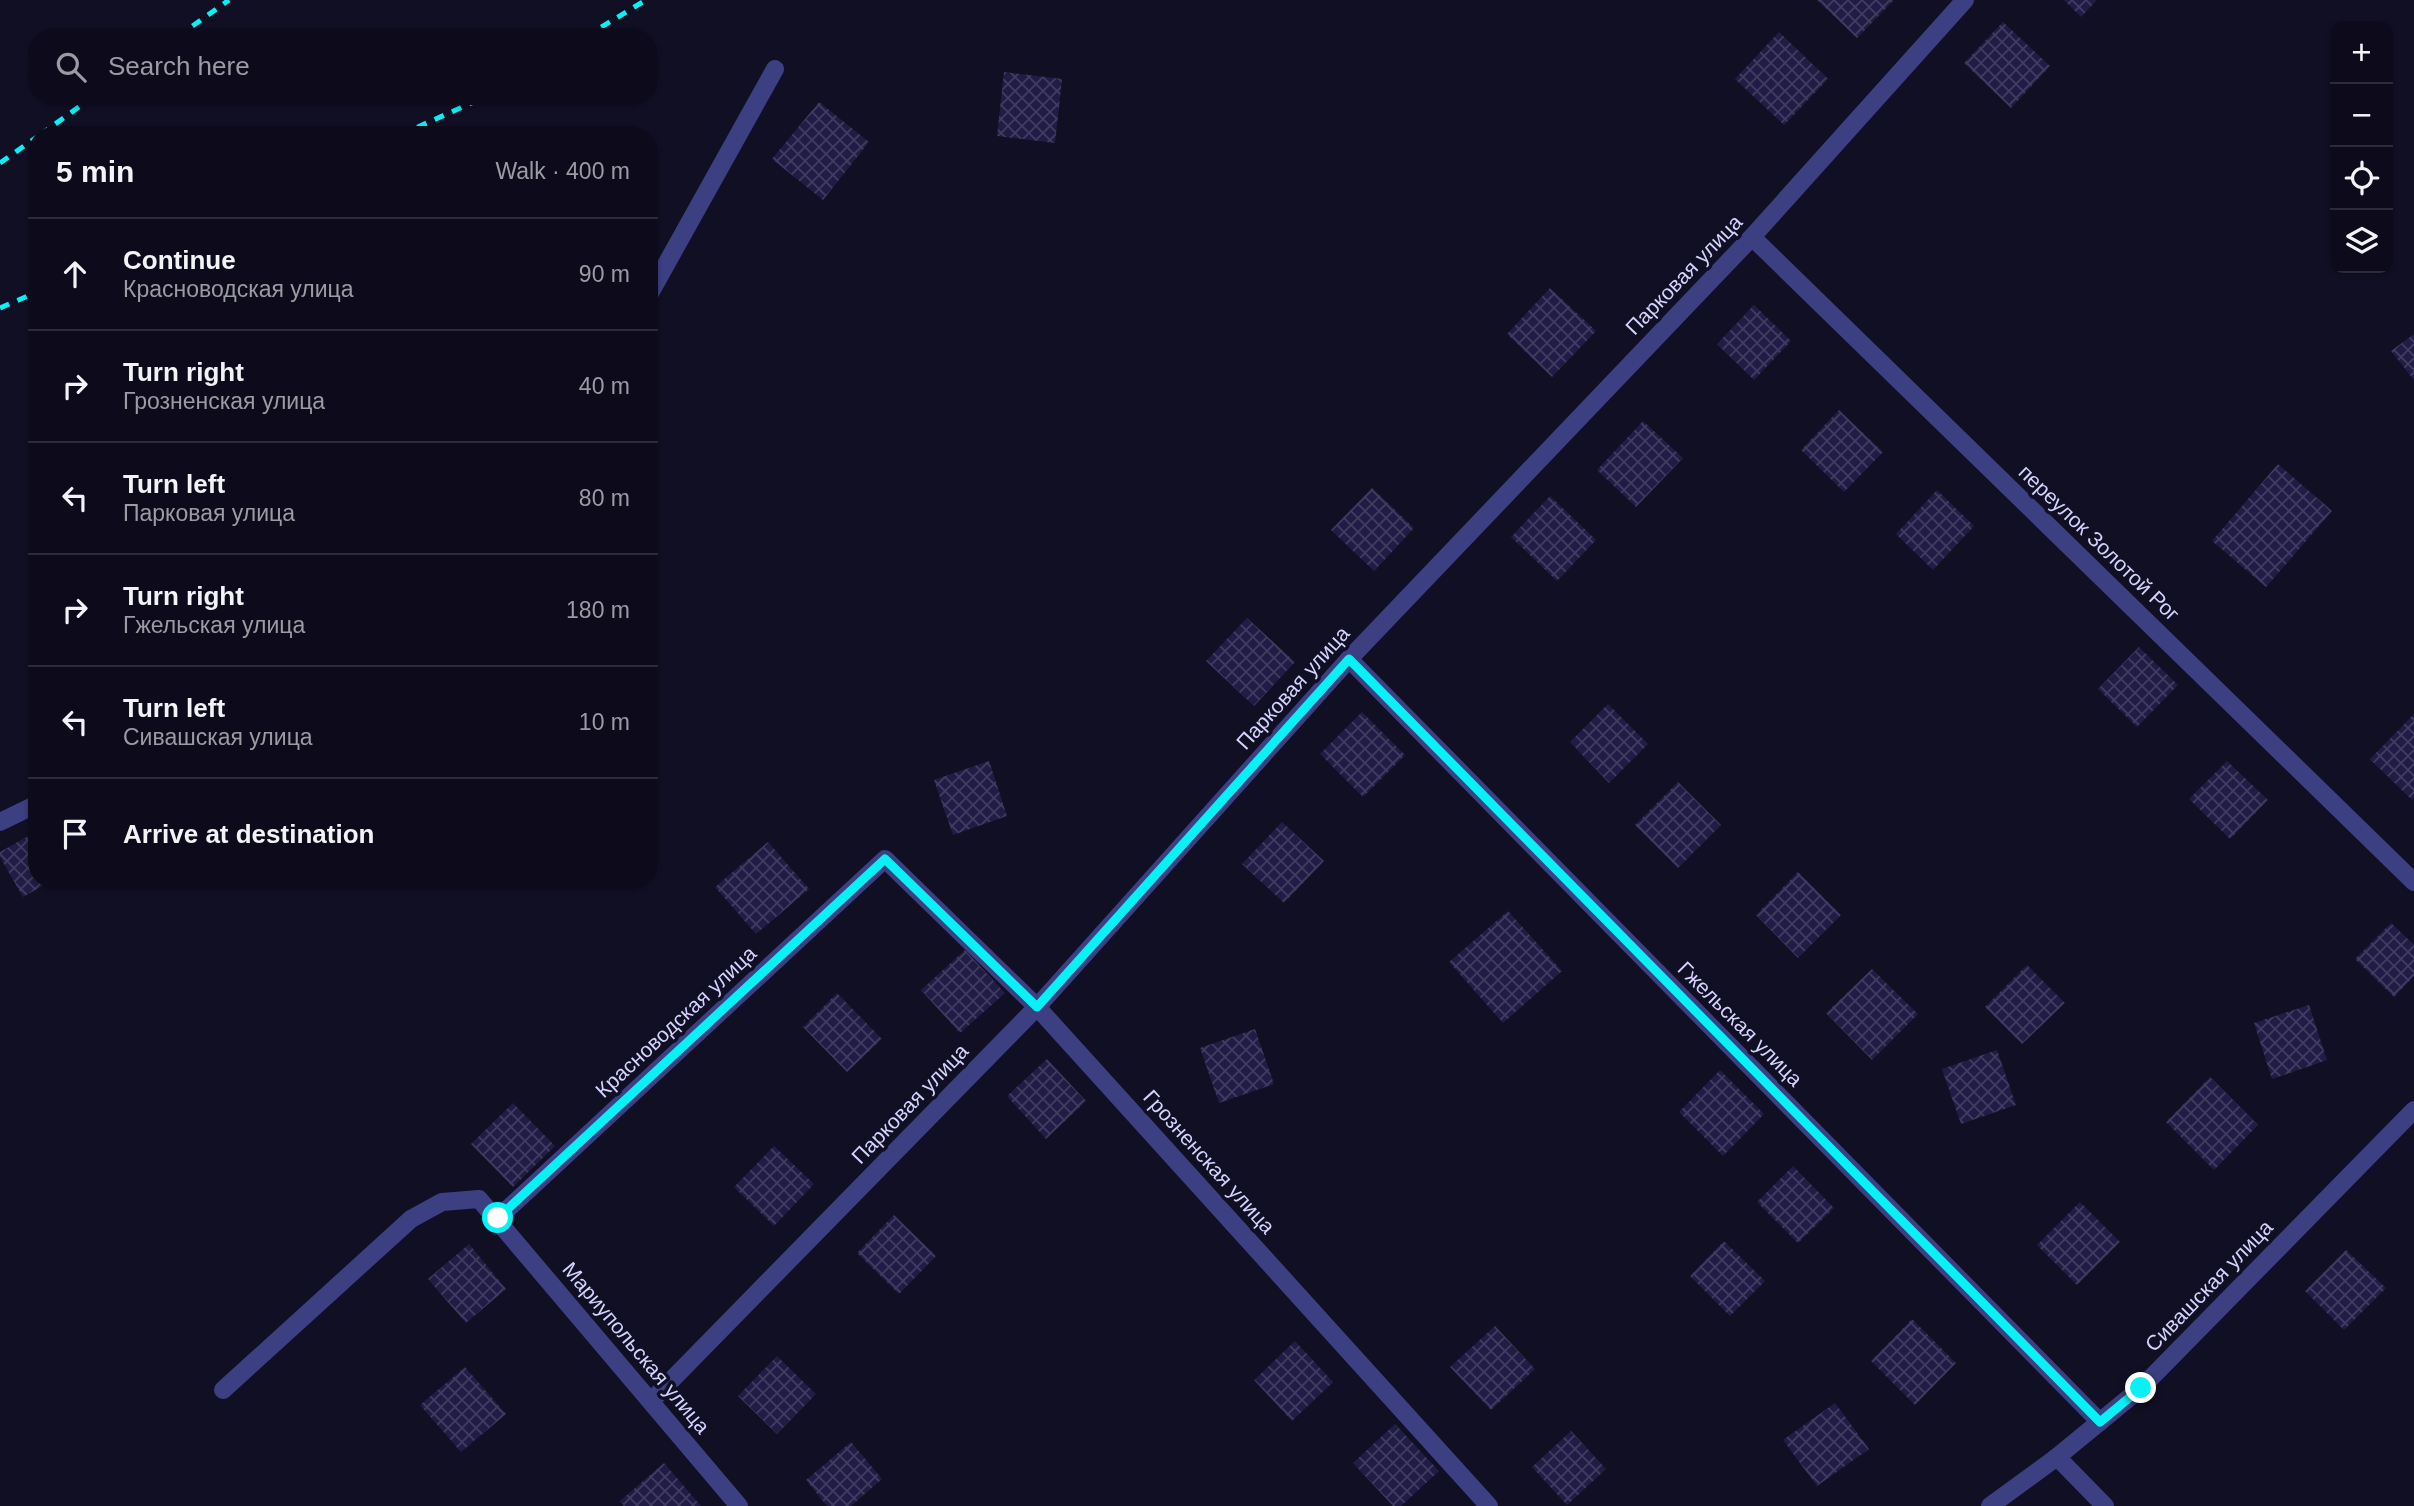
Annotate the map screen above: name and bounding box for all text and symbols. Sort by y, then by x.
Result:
map controls [2330,21,2393,273]
button: + [2330,21,2393,84]
search box [28,28,658,105]
icon: search [52,48,90,86]
text: Search here [108,51,250,81]
button: − [2330,84,2393,147]
button: locate [2330,147,2393,210]
text: 5 min [56,155,134,188]
text: Walk · 400 m [495,158,630,184]
street label: Парковая улица [1621,210,1747,339]
button: layers [2330,210,2393,273]
text: Continue [123,245,236,275]
icon: ahead [56,255,94,293]
text: 90 m [579,261,630,287]
text: Красноводская улица [123,276,354,302]
text: Turn right [123,357,244,387]
icon: right [56,367,94,405]
text: 40 m [579,373,630,399]
text: Грозненская улица [123,388,325,414]
street label: переулок Золотой Рог [2014,460,2185,625]
text: Turn left [123,469,225,499]
icon: left [56,479,94,517]
text: 80 m [579,485,630,511]
text: Парковая улица [123,500,295,526]
text: Turn right [123,581,244,611]
icon: right [56,591,94,629]
text: 180 m [566,597,630,623]
text: Гжельская улица [123,612,305,638]
street label: Парковая улица [1232,621,1354,754]
text: Turn left [123,693,225,723]
icon: left [56,703,94,741]
text: 10 m [579,709,630,735]
text: Сивашская улица [123,724,313,750]
icon: arrive [56,815,94,853]
text: Arrive at destination [123,819,374,849]
street label: Красноводская улица [591,941,761,1102]
street label: Гжельская улица [1673,957,1808,1091]
street label: Парковая улица [847,1039,973,1168]
street label: Грозненская улица [1139,1085,1280,1238]
route start [482,1202,513,1233]
street label: Сивашская улица [2140,1215,2277,1356]
street label: Мариупольская улица [558,1258,715,1438]
route end [2125,1372,2156,1403]

